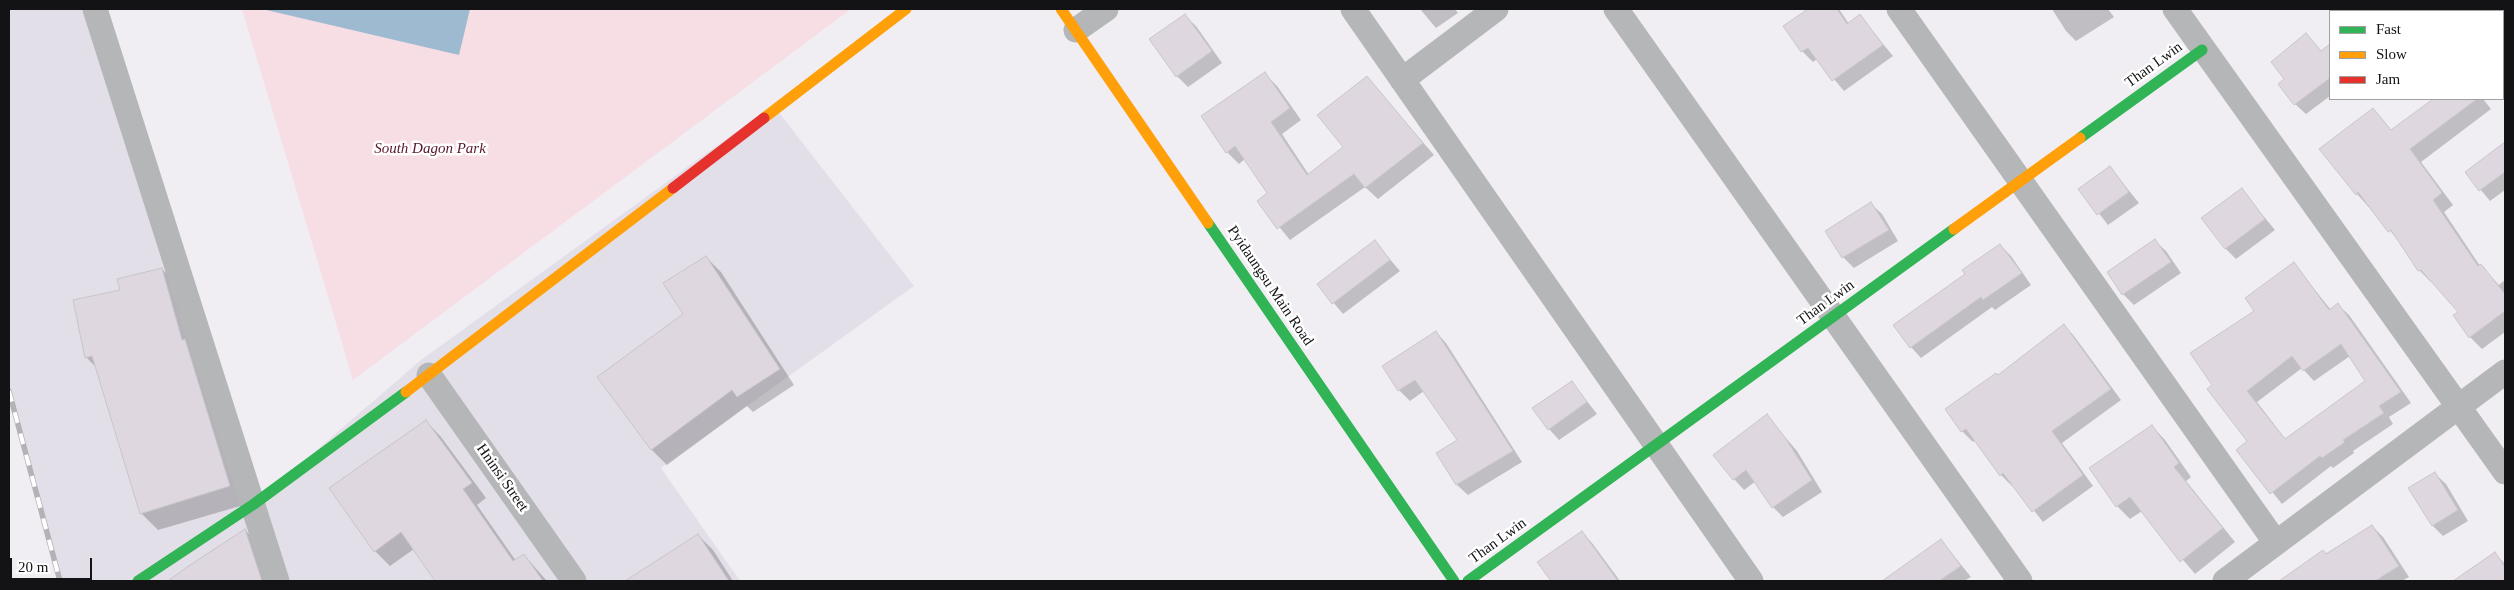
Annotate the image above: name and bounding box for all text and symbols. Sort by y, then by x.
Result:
legend [2329,10,2504,100]
text: Fast [2376,21,2401,37]
street label: Than Lwin [2120,37,2188,93]
text: Slow [2376,46,2407,62]
text: Jam [2376,71,2400,87]
park label: South Dagon Park [366,140,494,158]
street label: Pyidaungsu Main Road [1217,214,1323,358]
street label: Than Lwin [1792,275,1860,331]
street label: Hninsi Street [469,436,535,520]
street label: Than Lwin [1464,513,1532,569]
scale bar [12,548,95,580]
text: 20 m [18,559,48,575]

